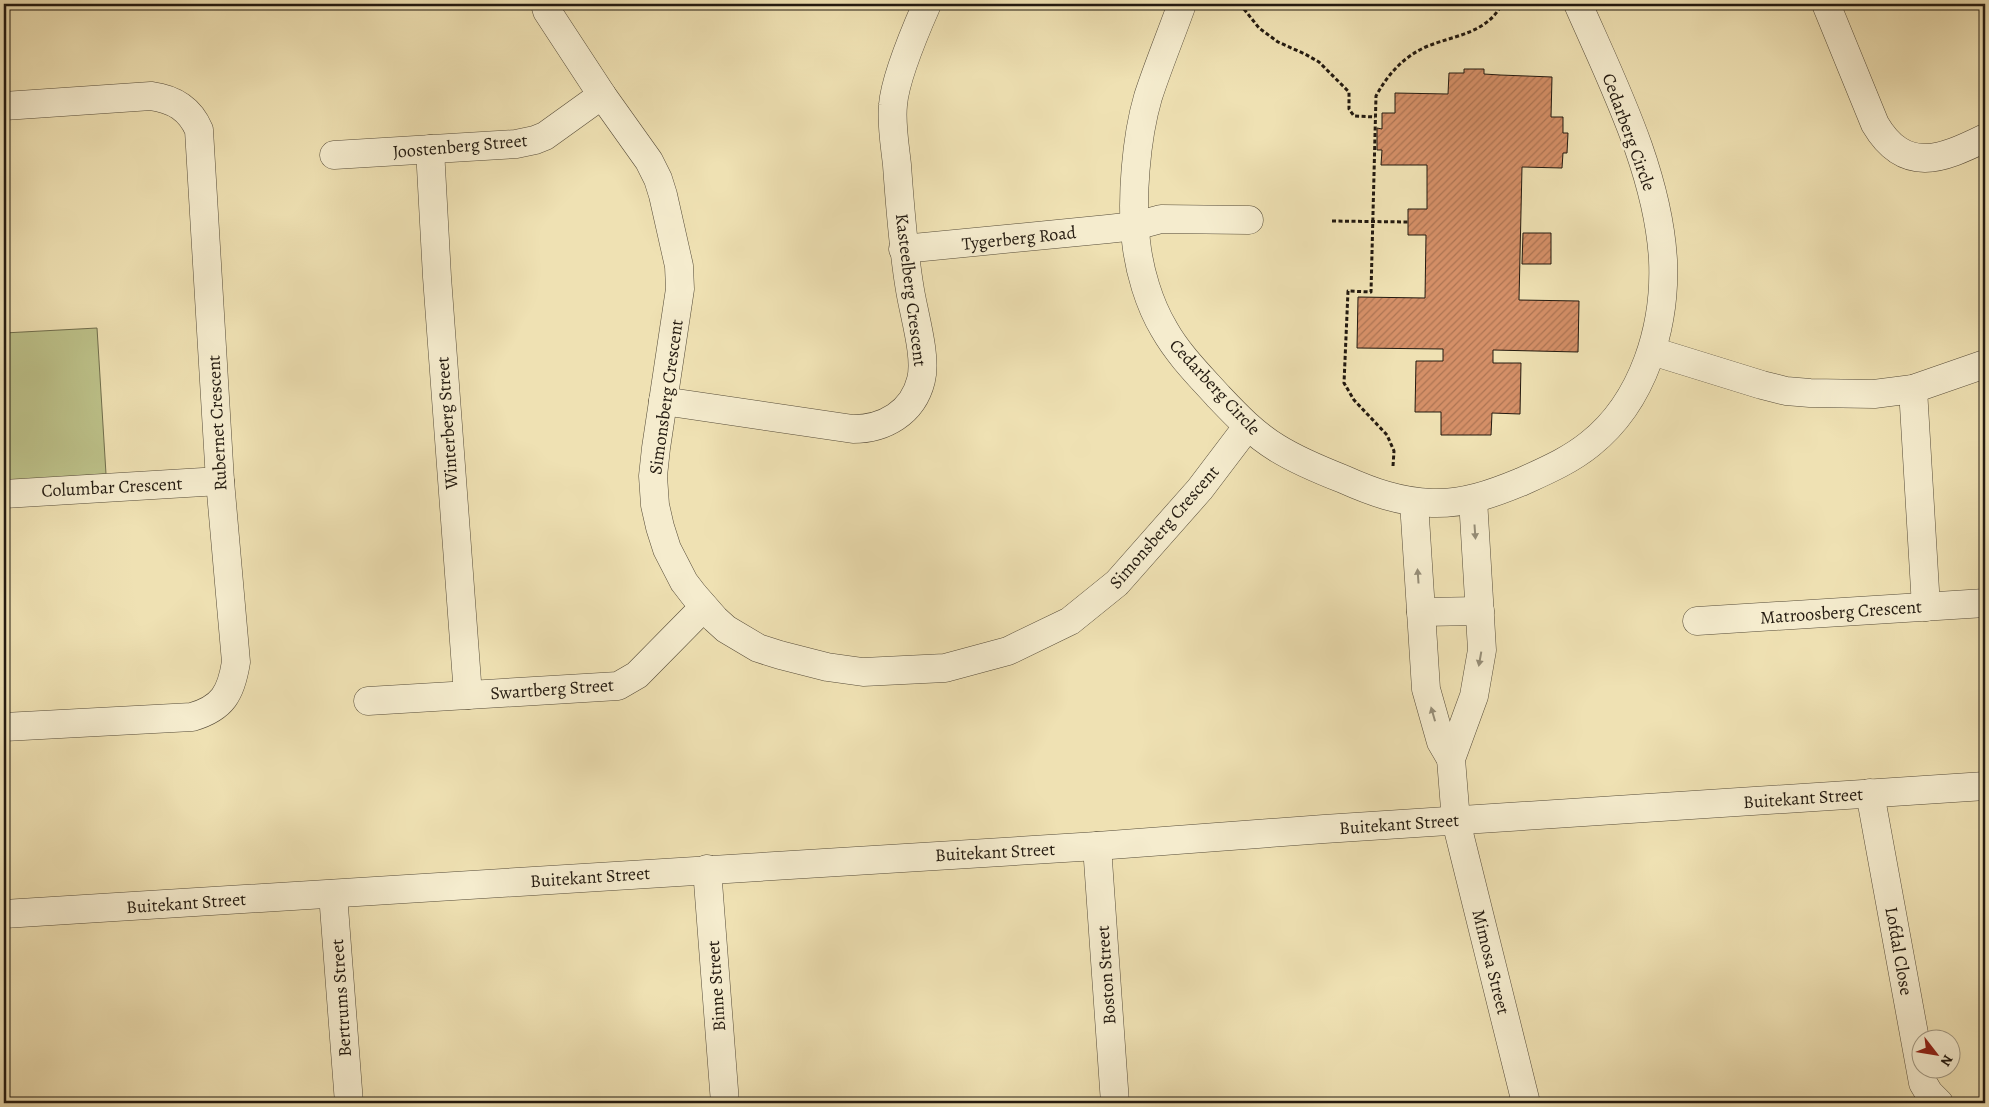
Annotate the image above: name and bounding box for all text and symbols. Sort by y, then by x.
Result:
street label: Cedarberg Circle [1597,70,1661,194]
street label: Joostenberg Street [392,128,528,164]
street label: Kasteelberg Crescent [890,212,932,368]
street label: Tygerberg Road [961,220,1078,256]
street label: Simonsberg Crescent [643,318,689,476]
street label: Cedarberg Circle [1164,334,1266,440]
street label: Rubernet Crescent [201,354,233,491]
street label: Winterberg Street [430,356,464,491]
street label: Simonsberg Crescent [1104,460,1224,594]
street label: Columbar Crescent [41,471,183,503]
one-way arrow [1471,524,1479,540]
one-way arrow [1414,567,1422,583]
street label: Matroosberg Crescent [1759,594,1923,630]
one-way arrow [1476,652,1484,668]
street label: Swartberg Street [489,673,615,705]
one-way arrow [1429,707,1437,722]
street label: Buitekant Street [1742,782,1864,814]
street label: Buitekant Street [1338,808,1460,840]
street label: Buitekant Street [934,837,1056,867]
street label: Buitekant Street [529,861,651,893]
street label: Buitekant Street [125,887,247,919]
street label: Lofdal Close [1879,905,1919,997]
street label: Mimosa Street [1466,907,1516,1017]
street label: Boston Street [1091,925,1121,1025]
street label: Bertrums Street [325,938,357,1058]
street label: Binne Street [701,940,731,1032]
north arrow [1912,1030,1962,1080]
text: N [1936,1051,1957,1070]

